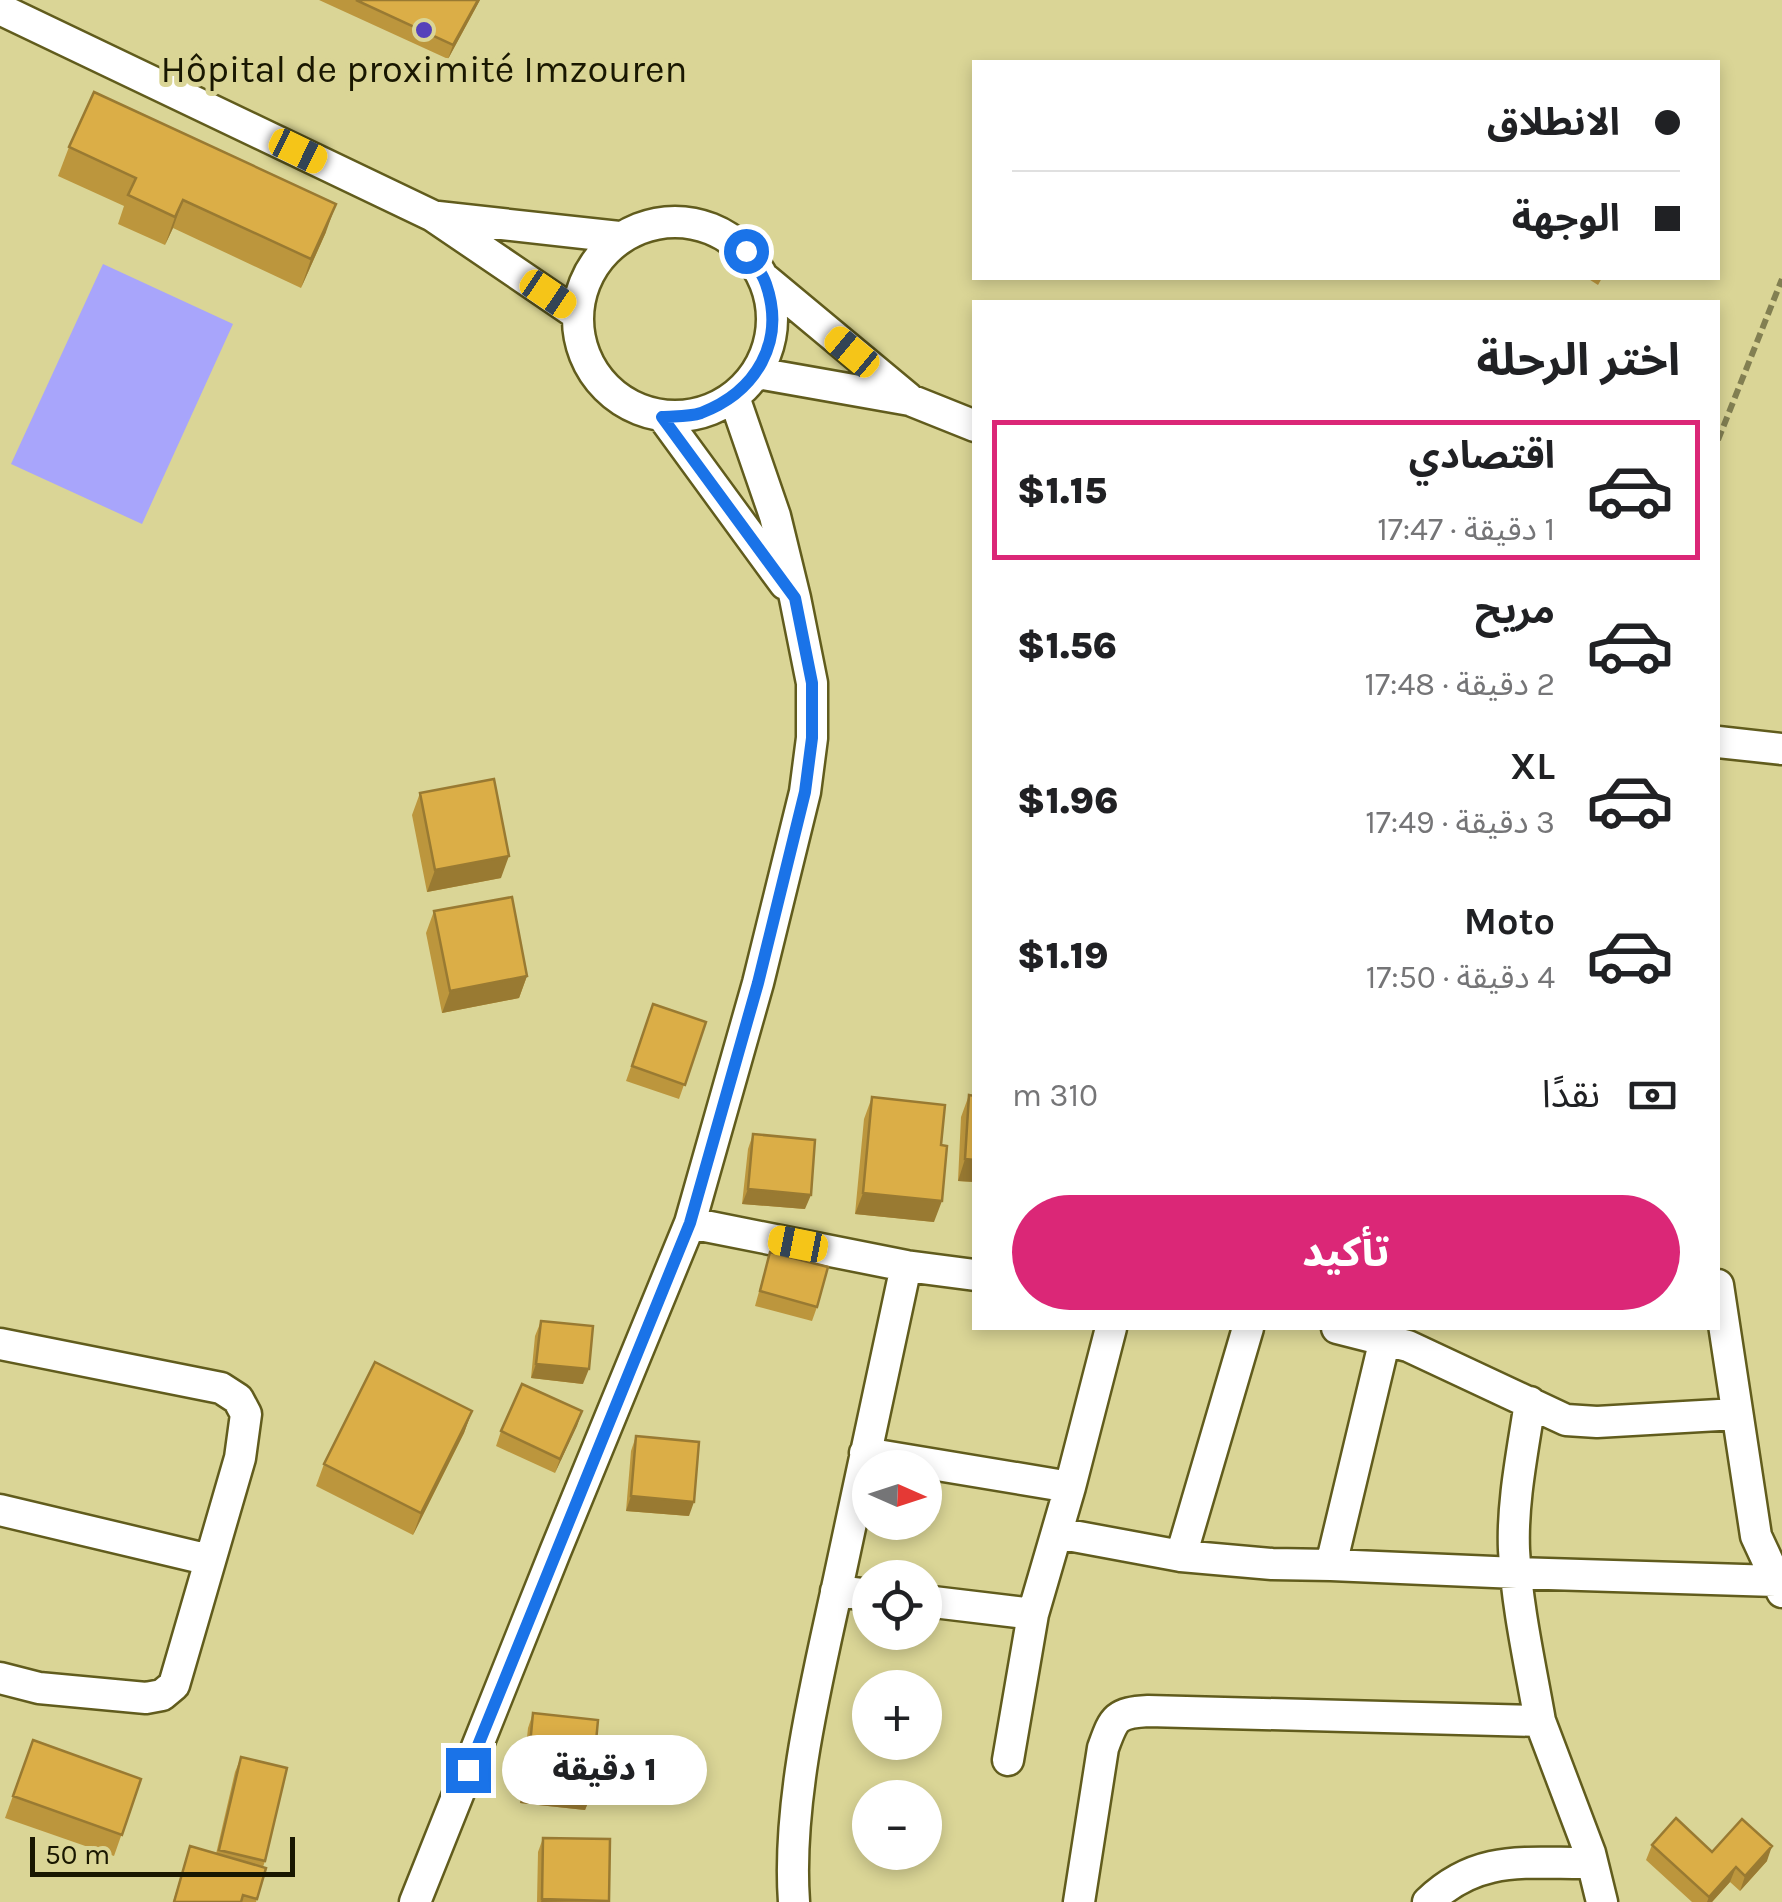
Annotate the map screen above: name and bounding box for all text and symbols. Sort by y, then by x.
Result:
marker: Hôpital de proximité Imzouren [413,19,435,41]
place label: Hôpital de proximité Imzouren [161,47,688,92]
text: الانطلاق [1487,100,1620,145]
car [264,124,332,178]
text: الوجهة [1512,196,1620,241]
route start [724,229,769,274]
car [515,265,581,323]
car [819,321,885,383]
text: اختر الرحلة [1476,334,1680,386]
text: اقتصادي [1409,433,1555,478]
icon: car [1585,445,1675,535]
text: $1.15 [1017,468,1107,513]
text: 1 دقيقة · 17:47 [1377,511,1555,548]
text: مريح [1475,588,1555,633]
icon: car [1585,600,1675,690]
text: $1.56 [1017,623,1117,668]
text: 2 دقيقة · 17:48 [1365,666,1555,703]
text: XL [1510,744,1555,789]
icon: car [1585,755,1675,845]
text: $1.96 [1017,778,1119,823]
text: 3 دقيقة · 17:49 [1365,804,1555,841]
text: Moto [1464,899,1555,944]
icon: car [1585,910,1675,1000]
text: $1.19 [1017,933,1109,978]
text: 4 دقيقة · 17:50 [1366,959,1555,996]
icon: cash [1625,1068,1680,1123]
text: نقدًا [1542,1072,1600,1117]
text: 310 m [1012,1077,1098,1114]
button: تأكيد [1012,1195,1680,1310]
car [766,1224,830,1264]
north arrow [852,1450,942,1540]
map controls [852,1450,942,1870]
button: locate [852,1560,942,1650]
button: + [852,1670,942,1760]
callout: 1 دقيقة [503,1735,708,1805]
route end [446,1748,491,1793]
text: 1 دقيقة [552,1751,657,1788]
button: − [852,1780,942,1870]
scale bar [30,1832,295,1876]
text: 50 m [45,1838,110,1871]

